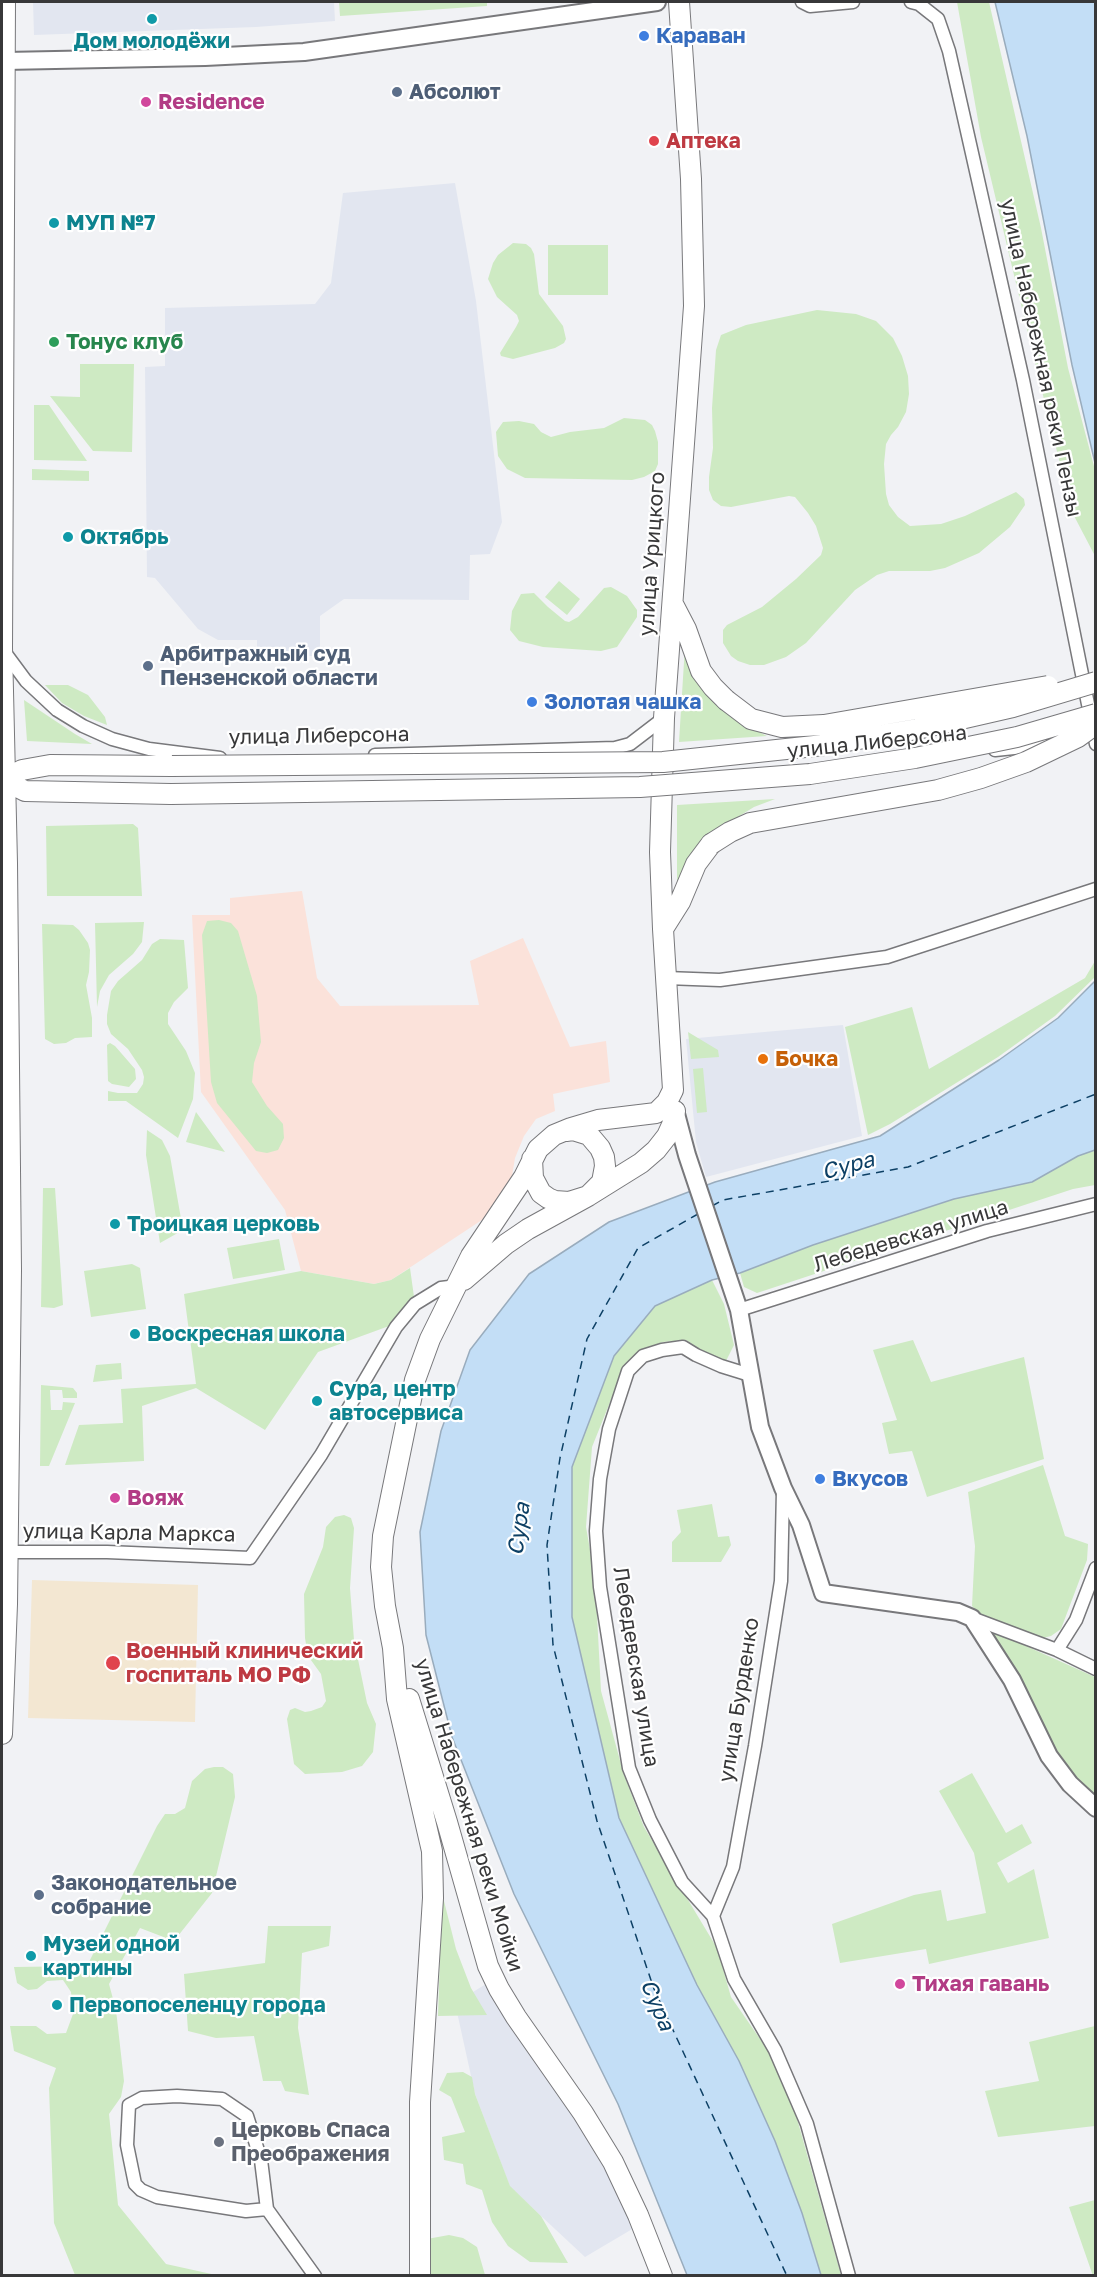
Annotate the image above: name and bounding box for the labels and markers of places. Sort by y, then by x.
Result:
marker: Дом молодёжи [145,12,159,26]
place label: Караван [656,23,746,49]
place label: Дом молодёжи [74,28,230,54]
marker: Караван [637,29,651,43]
place label: Абсолют [409,79,501,105]
marker: Абсолют [390,85,404,99]
place label: Residence [158,89,265,115]
marker: Residence [139,95,153,109]
place label: Аптека [666,128,741,154]
marker: Аптека [647,134,661,148]
place label: МУП №7 [66,210,155,236]
marker: МУП №7 [47,216,61,230]
place label: Тонус клуб [66,329,183,355]
marker: Тонус клуб [47,335,61,349]
place label: Октябрь [80,524,169,550]
marker: Октябрь [61,530,75,544]
place label: Арбитражный суд Пензенской области [160,641,378,691]
marker: Арбитражный суд Пензенской области [141,659,155,673]
place label: Золотая чашка [544,689,701,715]
marker: Золотая чашка [525,695,539,709]
place label: Бочка [775,1046,838,1072]
marker: Бочка [756,1052,770,1066]
place label: Троицкая церковь [127,1211,320,1237]
marker: Троицкая церковь [108,1217,122,1231]
place label: Воскресная школа [147,1321,345,1347]
marker: Воскресная школа [128,1327,142,1341]
place label: Сура, центр автосервиса [329,1376,463,1426]
marker: Сура, центр автосервиса [310,1394,324,1408]
place label: Вкусов [832,1466,908,1492]
marker: Вкусов [813,1472,827,1486]
place label: Вояж [127,1485,184,1511]
marker: Вояж [108,1491,122,1505]
place label: Военный клинический госпиталь МО РФ [126,1638,363,1688]
marker: Военный клинический госпиталь МО РФ [104,1654,122,1672]
place label: Законодательное собрание [51,1870,237,1920]
marker: Законодательное собрание [32,1888,46,1902]
place label: Музей одной картины [43,1931,180,1981]
marker: Музей одной картины [24,1949,38,1963]
place label: Тихая гавань [912,1971,1049,1997]
marker: Тихая гавань [893,1977,907,1991]
place label: Первопоселенцу города [69,1992,326,2018]
marker: Первопоселенцу города [50,1998,64,2012]
place label: Церковь Спаса Преображения [231,2117,390,2167]
marker: Церковь Спаса Преображения [212,2135,226,2149]

